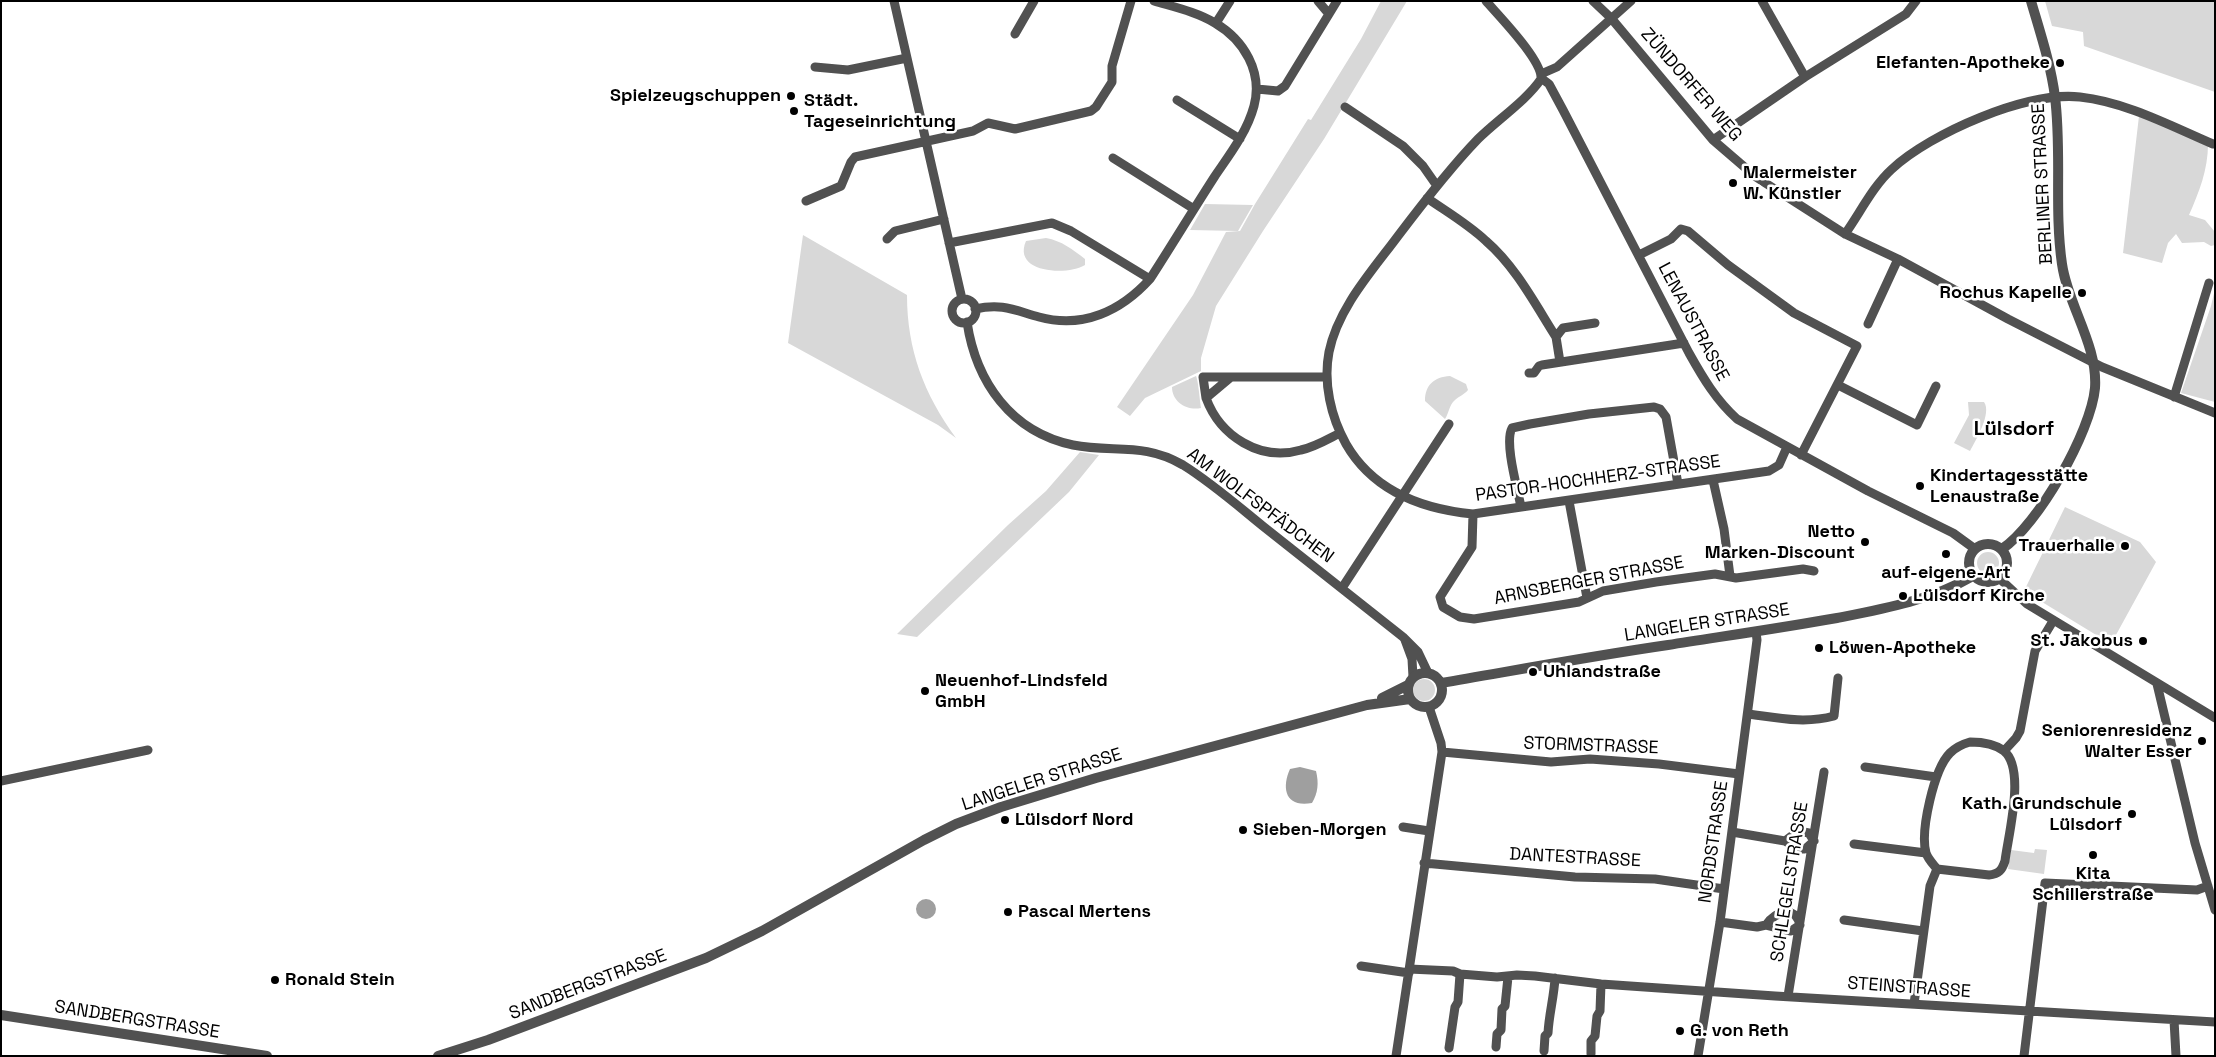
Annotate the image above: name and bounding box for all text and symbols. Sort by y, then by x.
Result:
street label: ZÜNDORFER WEG [1636,24,1746,146]
place label: Elefanten-Apotheke [1876,52,2050,74]
marker: Elefanten-Apotheke [2054,57,2066,69]
place label: Spielzeugschuppen [610,85,781,107]
marker: Spielzeugschuppen [785,90,797,102]
place label: Städt. Tageseinrichtung [804,90,956,132]
street label: BERLINER STRASSE [2028,103,2058,265]
marker: Städt. Tageseinrichtung [788,105,800,117]
place label: Malermeister W. Künstler [1743,162,1857,204]
marker: Malermeister W. Künstler [1727,177,1739,189]
street label: LENAUSTRASSE [1653,259,1733,385]
place label: Rochus Kapelle [1940,282,2072,304]
marker: Rochus Kapelle [2076,287,2088,299]
district label: Lülsdorf [1974,418,2054,442]
street label: AM WOLFSPFÄDCHEN [1182,444,1338,568]
street label: PASTOR-HOCHHERZ-STRASSE [1474,451,1722,507]
place label: Kindertagesstätte Lenaustraße [1930,465,2088,508]
marker: Kindertagesstätte Lenaustraße [1914,480,1926,492]
place label: Netto Marken-Discount [1705,521,1855,564]
place label: Trauerhalle [2019,535,2115,557]
marker: Netto Marken-Discount [1859,536,1871,548]
marker: Trauerhalle [2119,540,2131,552]
marker: auf-eigene-Art [1940,548,1952,560]
street label: ARNSBERGER STRASSE [1492,552,1686,610]
place label: auf-eigene-Art [1881,562,2011,584]
place label: Lülsdorf Kirche [1913,585,2045,607]
marker: Lülsdorf Kirche [1897,590,1909,602]
street label: LANGELER STRASSE [1623,599,1791,647]
place label: St. Jakobus [2031,630,2133,652]
marker: St. Jakobus [2137,635,2149,647]
place label: Löwen-Apotheke [1829,637,1976,659]
marker: Löwen-Apotheke [1813,642,1825,654]
place label: Uhlandstraße [1543,661,1661,683]
marker: Uhlandstraße [1527,666,1539,678]
place label: Neuenhof-Lindsfeld GmbH [935,670,1108,712]
marker: Neuenhof-Lindsfeld GmbH [919,685,931,697]
place label: Seniorenresidenz Walter Esser [2042,720,2192,762]
street label: STORMSTRASSE [1523,733,1659,759]
marker: Seniorenresidenz Walter Esser [2196,735,2208,747]
street label: LANGELER STRASSE [959,744,1125,816]
street label: NORDSTRASSE [1695,779,1733,905]
place label: Kath. Grundschule Lülsdorf [1962,793,2122,836]
street label: SCHLEGELSTRASSE [1767,800,1813,964]
marker: Kath. Grundschule Lülsdorf [2126,808,2138,820]
place label: Lülsdorf Nord [1015,809,1133,831]
marker: Lülsdorf Nord [999,814,1011,826]
place label: Sieben-Morgen [1253,819,1386,841]
marker: Sieben-Morgen [1237,824,1249,836]
street label: DANTESTRASSE [1509,844,1641,872]
marker: Kita Schillerstraße [2087,849,2099,861]
place label: Kita Schillerstraße [2032,863,2154,906]
place label: Pascal Mertens [1018,901,1151,923]
marker: Pascal Mertens [1002,906,1014,918]
street label: SANDBERGSTRASSE [506,945,670,1025]
place label: Ronald Stein [285,969,395,991]
street label: STEINSTRASSE [1847,973,1971,1003]
marker: Ronald Stein [269,974,281,986]
street label: SANDBERGSTRASSE [53,996,221,1044]
place label: G. von Reth [1690,1020,1789,1042]
marker: G. von Reth [1674,1025,1686,1037]

